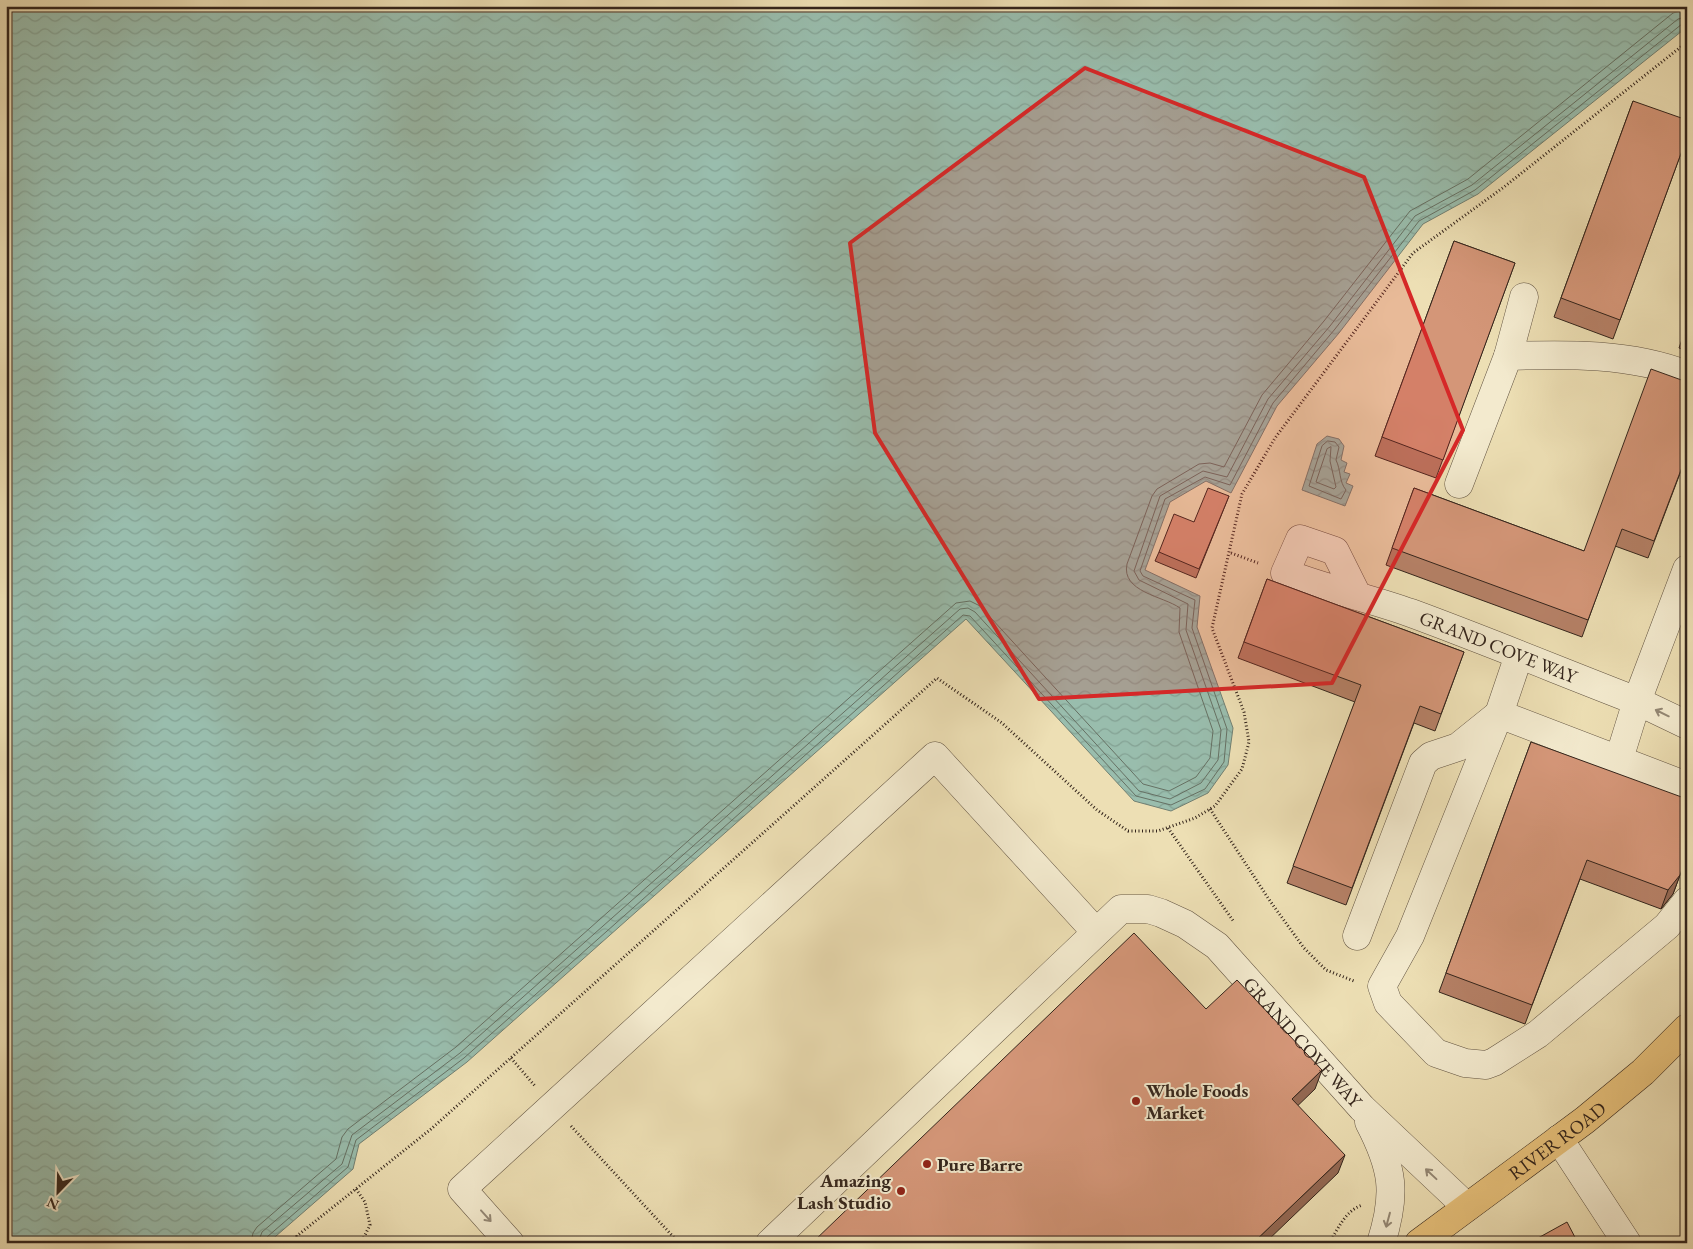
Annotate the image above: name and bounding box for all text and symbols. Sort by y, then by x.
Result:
street label: GRAND COVE WAY [1416,605,1581,689]
one-way arrow [1655,708,1670,717]
street label: GRAND COVE WAY [1238,971,1368,1113]
place label: Whole Foods Market [1146,1078,1249,1125]
marker: Whole Foods Market [1130,1095,1142,1107]
street label: RIVER ROAD [1503,1095,1611,1185]
place label: Pure Barre [937,1152,1023,1177]
marker: Pure Barre [921,1158,933,1170]
north arrow [32,1166,82,1216]
place label: Amazing Lash Studio [797,1168,891,1215]
one-way arrow [1425,1168,1438,1180]
marker: Amazing Lash Studio [895,1185,907,1197]
text: N [44,1193,62,1214]
one-way arrow [480,1210,492,1223]
one-way arrow [1383,1211,1392,1227]

